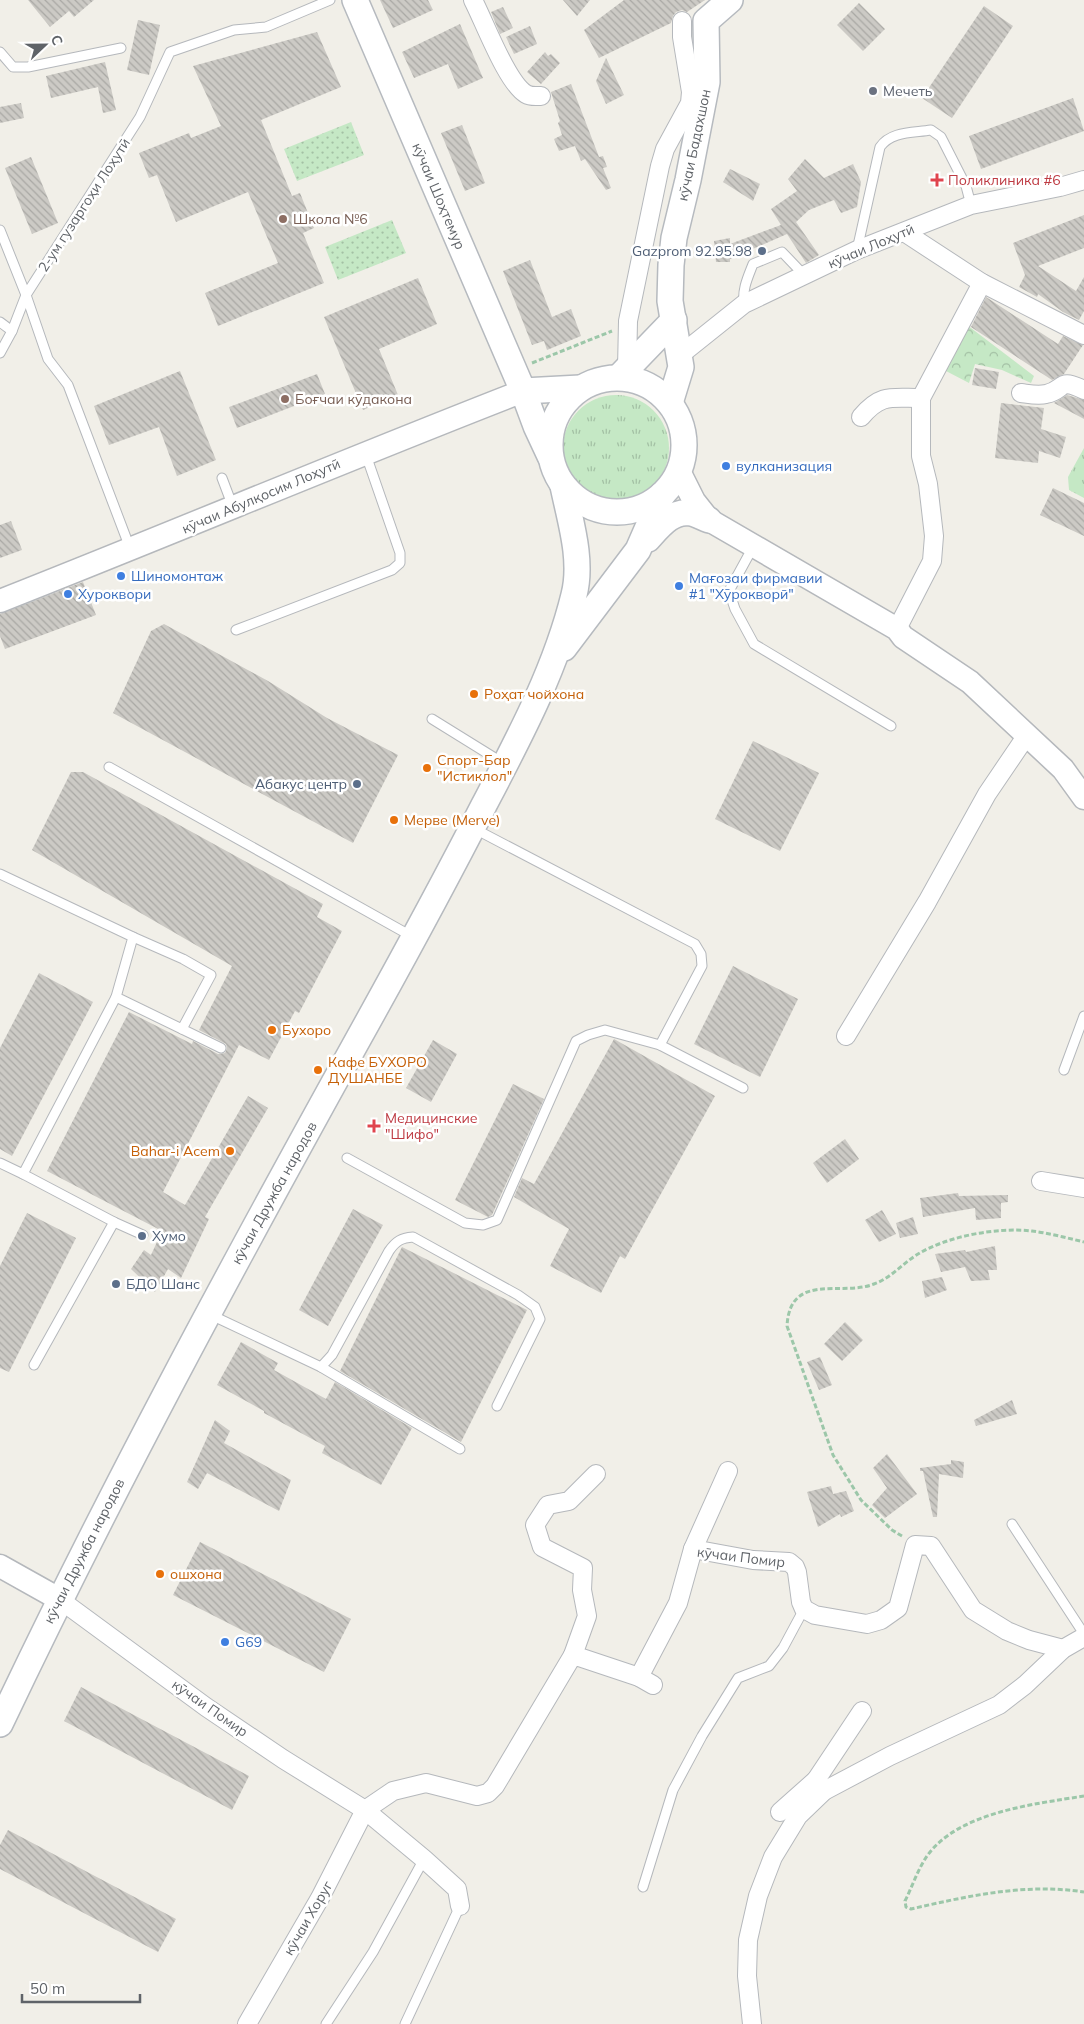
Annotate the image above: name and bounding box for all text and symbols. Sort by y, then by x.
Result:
north arrow [20,20,70,70]
text: С [47,32,67,48]
place label: Мечеть [883,82,933,100]
marker: Мечеть [867,85,879,97]
street label: кӯчаи Бадахшон [673,87,715,203]
street label: 2-ум гузаргоҳи Лоҳутӣ [34,135,134,275]
street label: кӯчаи Шоҳтемур [408,140,470,252]
place label: Поликлиника #6 [948,171,1061,189]
marker: Поликлиника #6 [930,173,944,187]
place label: Школа №6 [293,210,368,228]
marker: Школа №6 [277,213,289,225]
street label: кӯчаи Лоҳутӣ [825,220,917,272]
place label: Gazprom 92.95.98 [632,242,752,260]
marker: Gazprom 92.95.98 [756,245,768,257]
place label: Боғчаи кӯдакона [295,390,412,408]
marker: Боғчаи кӯдакона [279,393,291,405]
street label: кӯчаи Абулқосим Лоҳутӣ [179,454,343,538]
place label: вулканизация [736,457,832,475]
marker: вулканизация [720,460,732,472]
place label: Шиномонтаж [131,567,224,585]
place label: Мағозаи фирмавии #1 "Хӯрокворӣ" [689,569,823,603]
marker: Шиномонтаж [115,570,127,582]
marker: Мағозаи фирмавии #1 "Хӯрокворӣ" [673,580,685,592]
place label: Хуроквори [78,585,151,603]
marker: Хуроквори [62,588,74,600]
place label: Роҳат чойхона [484,685,584,703]
marker: Роҳат чойхона [468,688,480,700]
place label: Спорт-Бар "Истиклол" [437,751,512,785]
marker: Спорт-Бар "Истиклол" [421,762,433,774]
place label: Абакус центр [255,775,347,793]
marker: Абакус центр [351,778,363,790]
place label: Мерве (Merve) [404,811,501,829]
marker: Мерве (Merve) [388,814,400,826]
place label: Бухоро [282,1021,331,1039]
marker: Бухоро [266,1024,278,1036]
place label: Кафе БУХОРО ДУШАНБЕ [328,1053,427,1087]
marker: Кафе БУХОРО ДУШАНБЕ [312,1064,324,1076]
place label: Медицинские "Шифо" [385,1109,478,1143]
street label: кӯчаи Дружба народов [227,1118,321,1268]
marker: Медицинские "Шифо" [367,1119,381,1133]
place label: Bahar-i Acem [131,1142,220,1160]
marker: Bahar-i Acem [224,1145,236,1157]
place label: Хумо [152,1227,186,1245]
marker: Хумо [136,1230,148,1242]
place label: БДО Шанс [126,1275,200,1293]
marker: БДО Шанс [110,1278,122,1290]
street label: кӯчаи Дружба народов [40,1475,129,1627]
street label: кӯчаи Помир [696,1543,786,1571]
place label: ошхона [170,1565,222,1583]
marker: ошхона [154,1568,166,1580]
place label: G69 [235,1633,262,1651]
marker: G69 [219,1636,231,1648]
street label: кӯчаи Помир [169,1675,251,1741]
street label: кӯчаи Хоруг [279,1877,337,1958]
scale bar [22,1972,140,2004]
text: 50 m [30,1979,65,1998]

